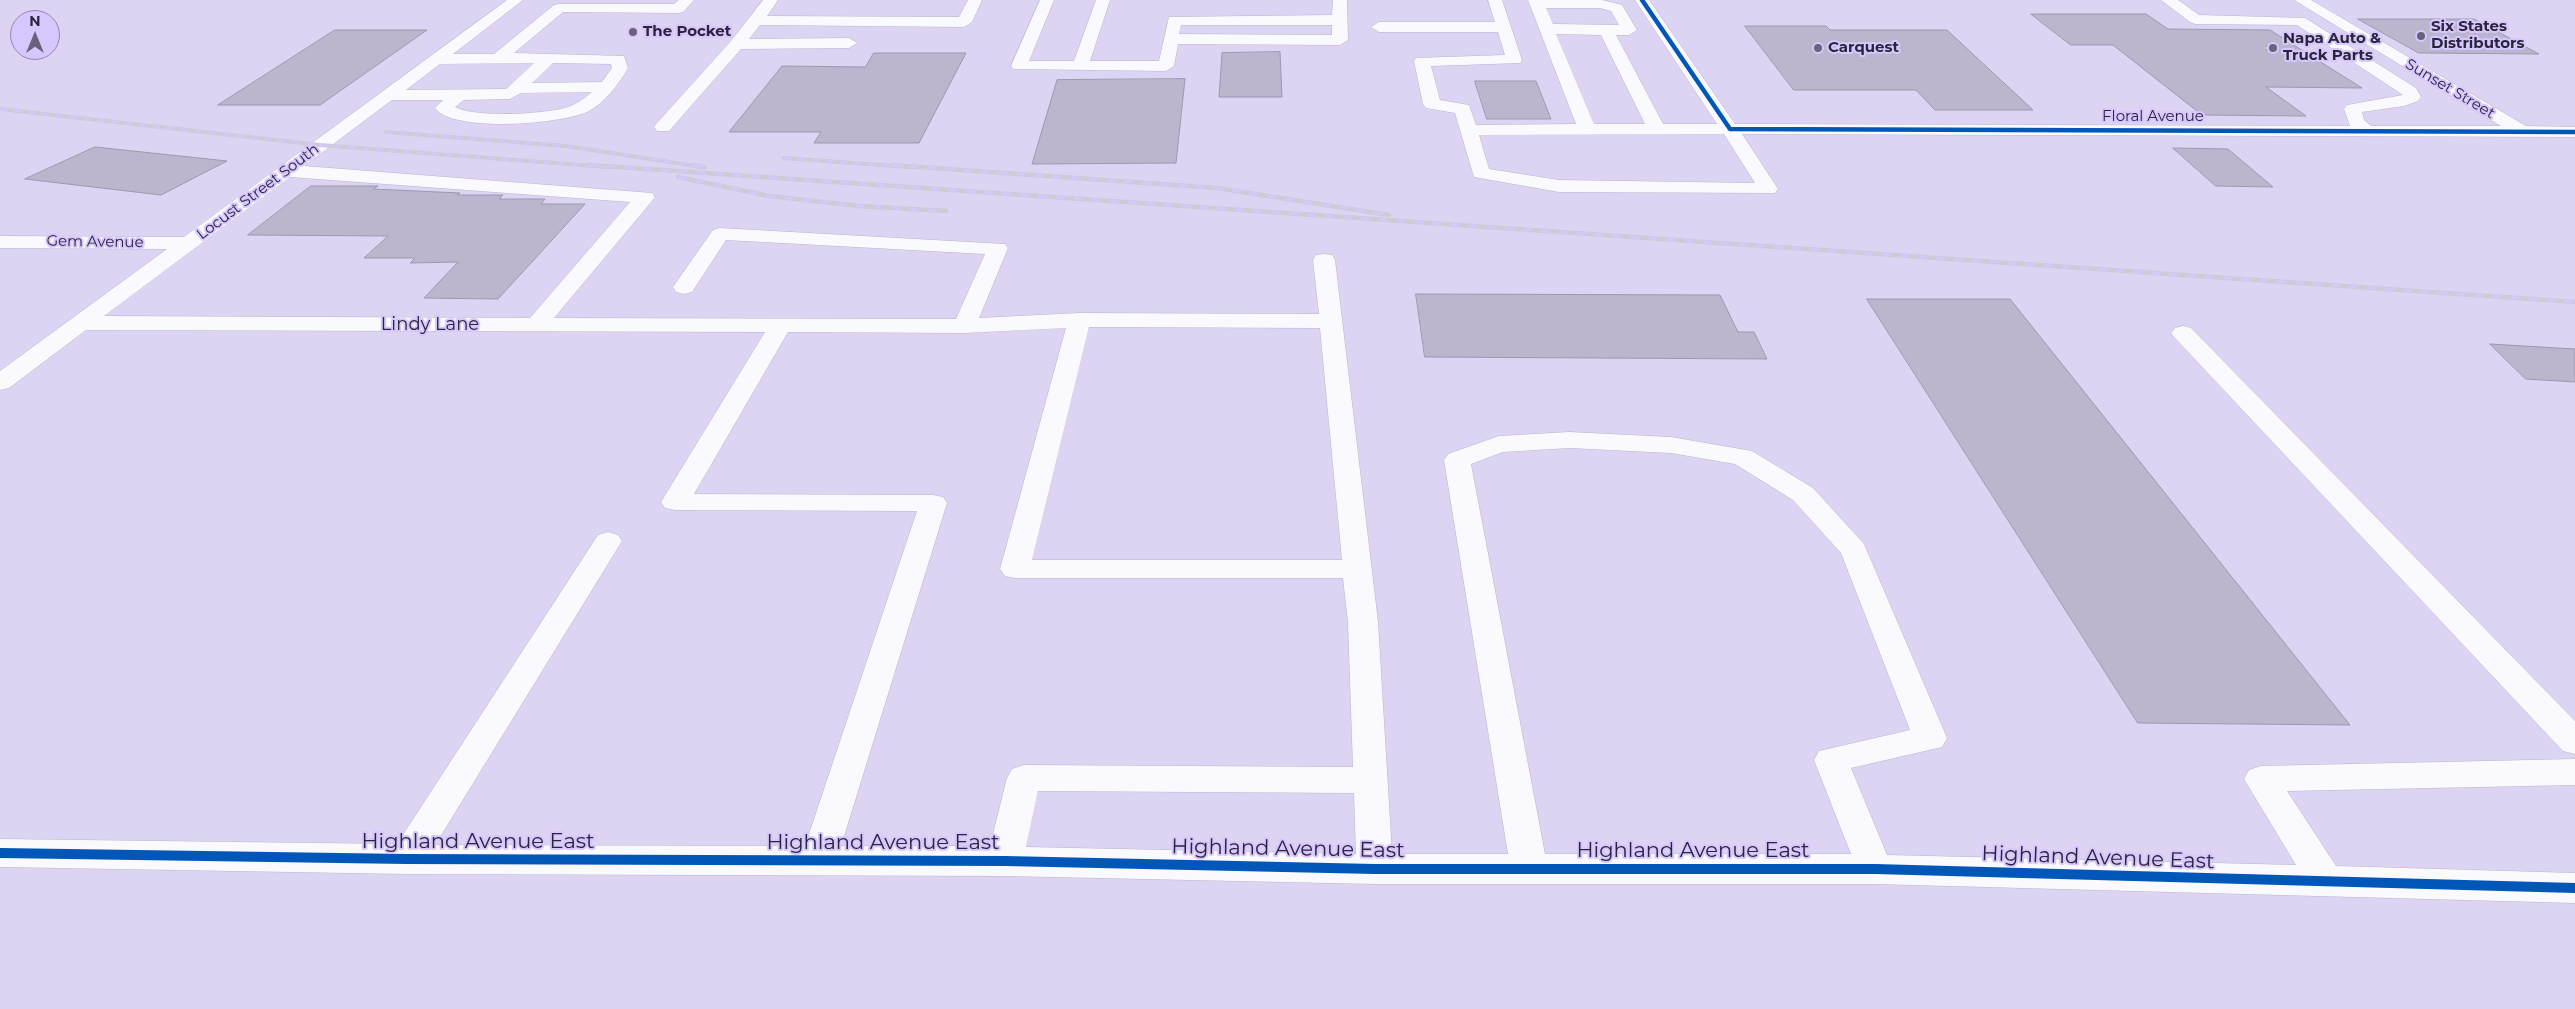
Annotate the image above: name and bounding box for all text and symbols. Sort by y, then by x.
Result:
north arrow [10,10,60,60]
text: N [29,12,41,30]
place label: Six States Distributors [2431,18,2525,53]
place label: The Pocket [643,23,731,41]
marker: The Pocket [627,26,639,38]
place label: Napa Auto & Truck Parts [2283,30,2381,65]
marker: Six States Distributors [2415,30,2427,42]
place label: Carquest [1828,39,1899,57]
marker: Carquest [1812,42,1824,54]
marker: Napa Auto & Truck Parts [2267,42,2279,54]
street label: Sunset Street [2402,55,2498,123]
street label: Floral Avenue [2102,108,2204,126]
street label: Locust Street South [193,140,323,244]
street label: Gem Avenue [46,232,144,252]
street label: Lindy Lane [381,314,479,336]
street label: Highland Avenue East [361,829,595,855]
street label: Highland Avenue East [766,830,1000,856]
street label: Highland Avenue East [1171,834,1405,864]
street label: Highland Avenue East [1576,838,1810,864]
street label: Highland Avenue East [1981,841,2215,875]

